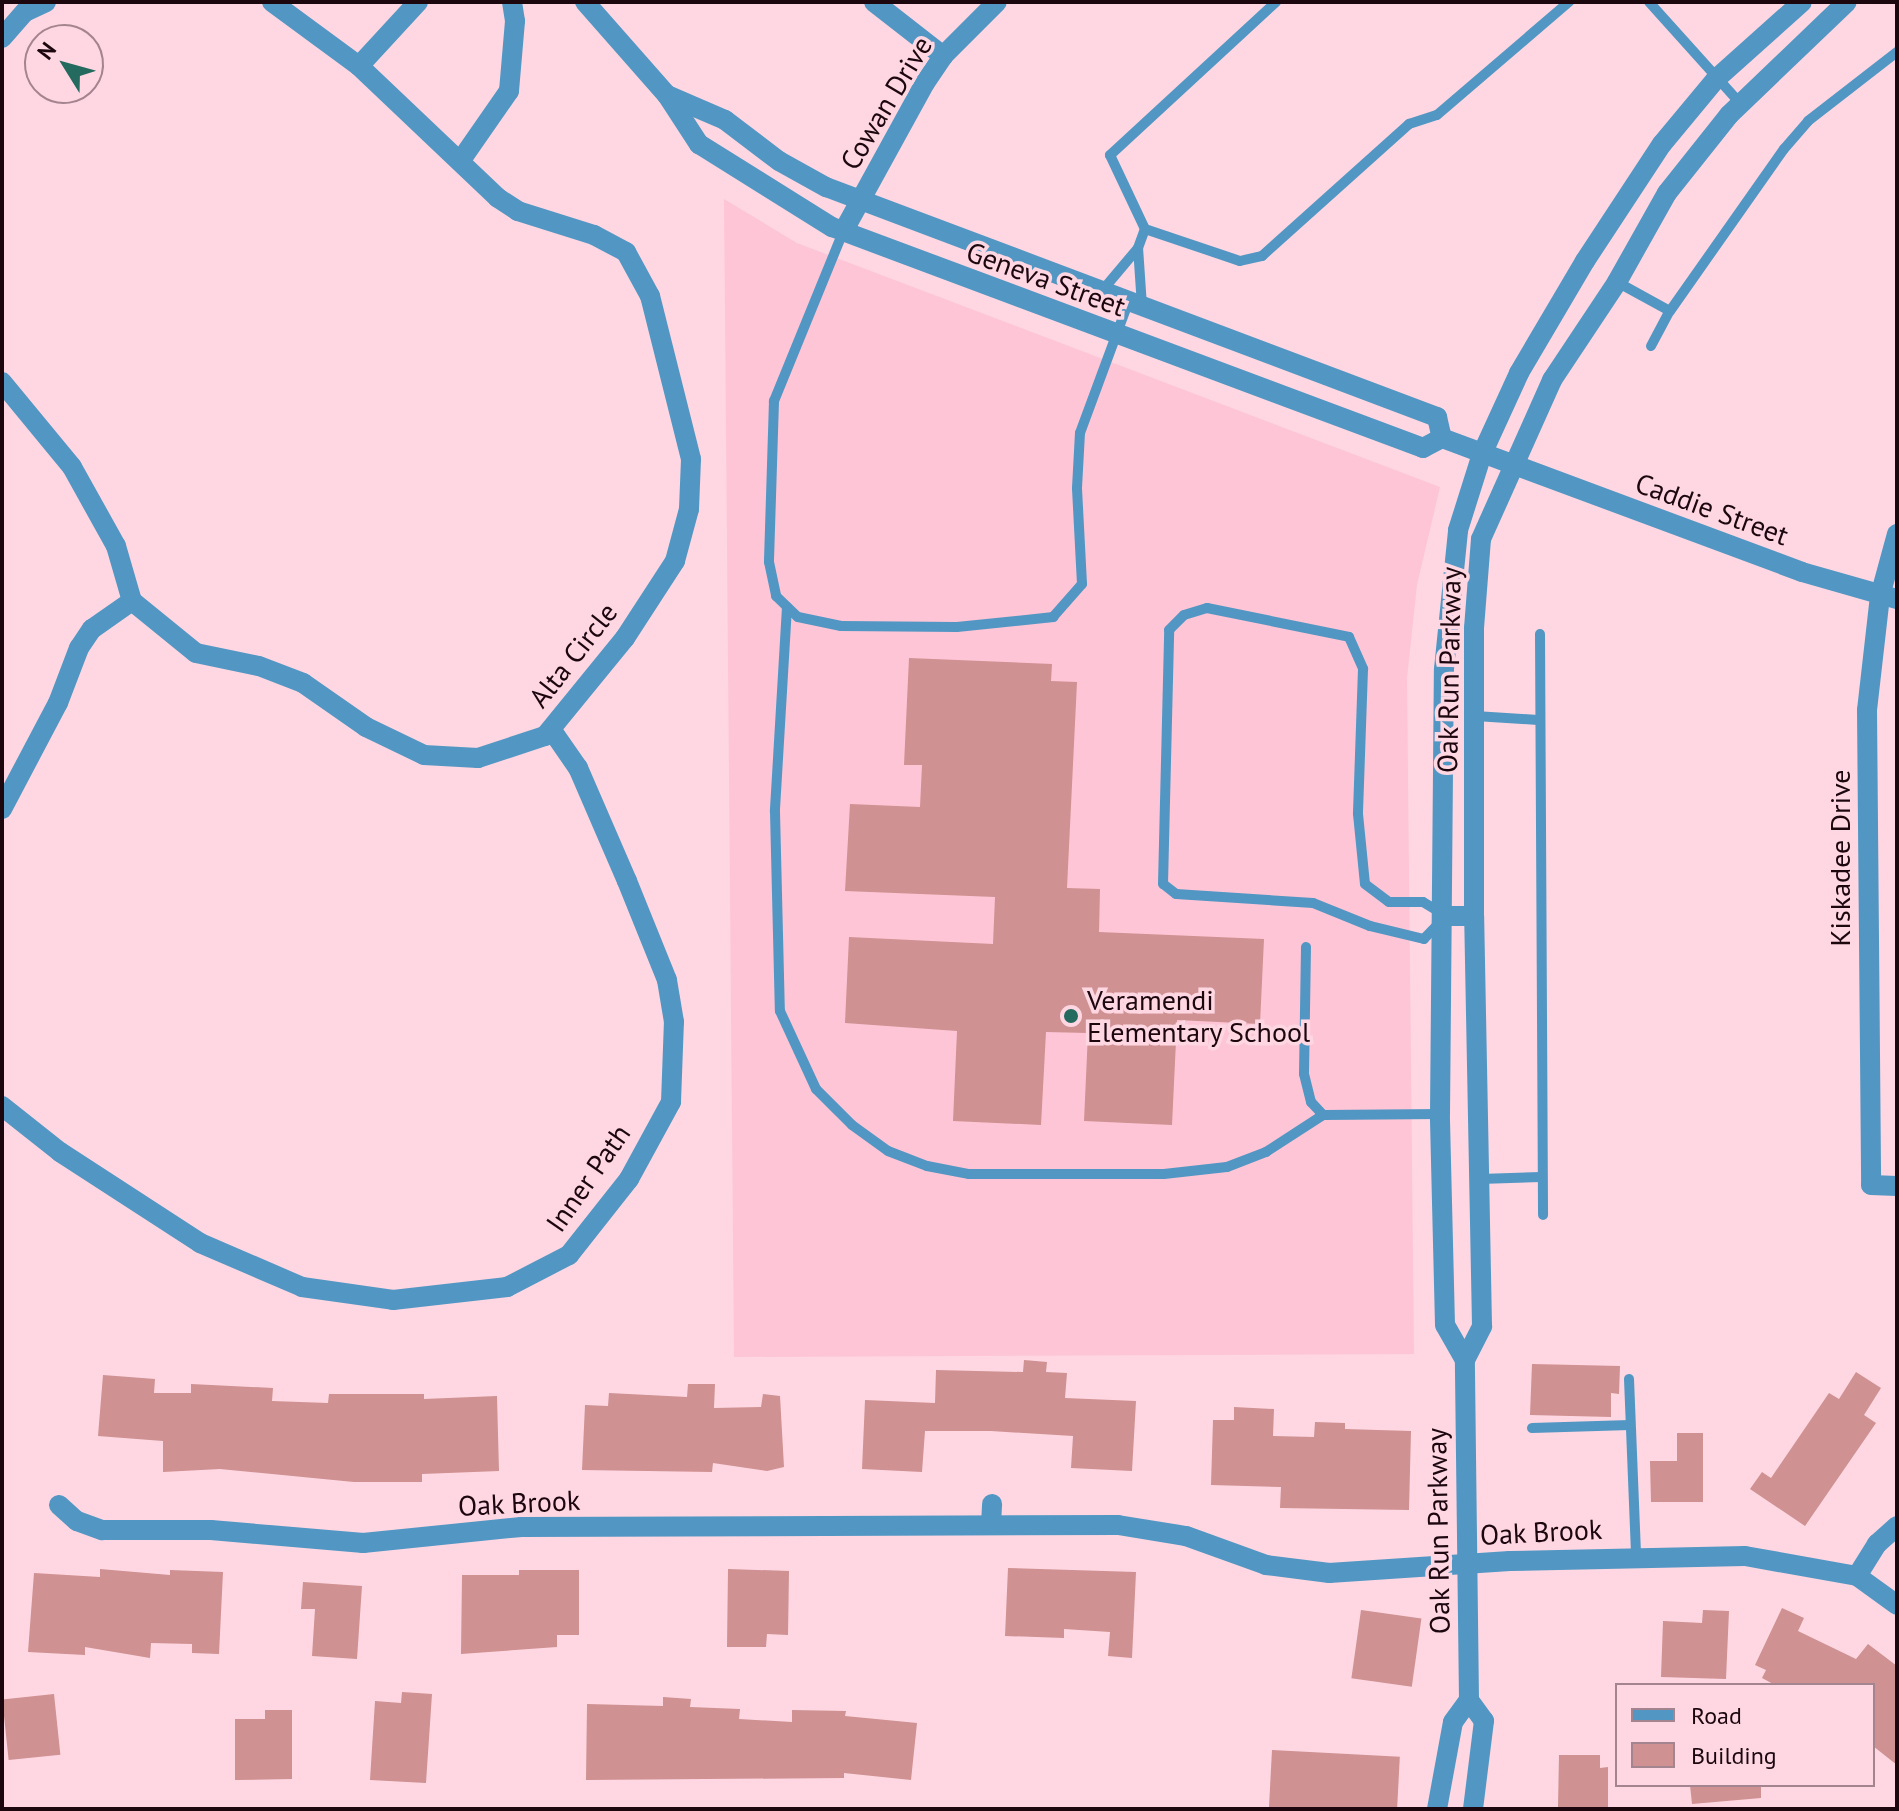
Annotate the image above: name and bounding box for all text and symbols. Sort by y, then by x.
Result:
north arrow [24,24,104,104]
street label: Cowan Drive [833,30,939,176]
text: N [31,37,62,65]
street label: Geneva Street [962,235,1130,323]
street label: Caddie Street [1631,466,1793,552]
street label: Oak Run Parkway [1430,566,1468,774]
street label: Alta Circle [522,596,624,714]
street label: Kiskadee Drive [1823,769,1857,947]
place label: Veramendi Elementary School [1087,983,1311,1049]
marker: Veramendi Elementary School [1062,1007,1080,1025]
street label: Inner Path [539,1118,637,1238]
street label: Oak Run Parkway [1419,1427,1457,1635]
street label: Oak Brook [457,1483,581,1523]
street label: Oak Brook [1479,1512,1603,1552]
legend [1615,1683,1875,1787]
text: Road [1691,1700,1742,1731]
text: Building [1691,1740,1777,1771]

